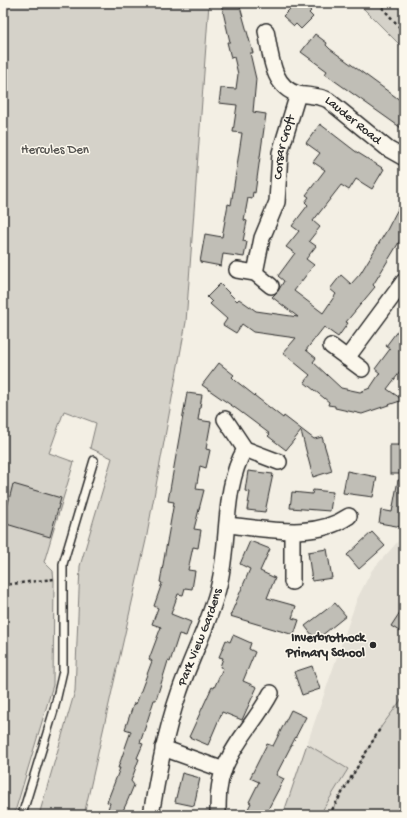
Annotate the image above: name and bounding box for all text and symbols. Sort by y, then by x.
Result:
street label: Lauder Road [322,93,385,149]
street label: Corsar Croft [271,112,299,180]
park label: Hercules Den [21,143,90,158]
street label: Park View Gardens [174,586,226,689]
place label: Inverbrothock Primary School [285,631,367,661]
marker: Inverbrothock Primary School [368,640,378,650]

